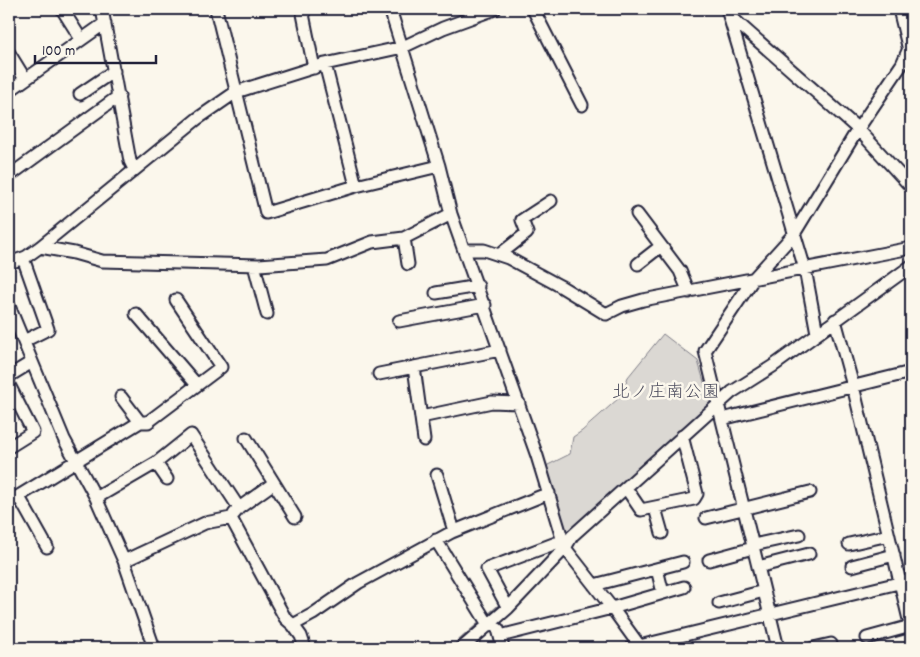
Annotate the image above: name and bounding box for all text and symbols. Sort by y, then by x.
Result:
scale bar [35,32,156,64]
text: 100 m [42,41,75,63]
park label: 北ノ庄南公園 [612,381,720,406]

